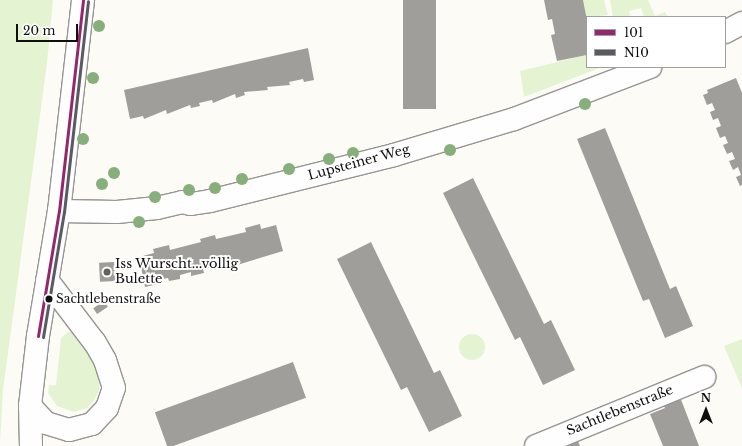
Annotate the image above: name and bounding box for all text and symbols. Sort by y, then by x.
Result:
scale bar [18,16,80,42]
legend [586,16,726,68]
text: 20 m [23,23,55,38]
text: 101 [624,25,643,40]
text: N10 [624,45,649,60]
street label: Lupsteiner Weg [306,142,412,184]
place label: Iss Wurscht...völlig Bulette [115,257,239,288]
marker: Iss Wurscht...völlig Bulette [102,267,112,277]
place label: Sachtlebenstraße [56,292,161,306]
marker: Sachtlebenstraße [44,294,54,304]
street label: Sachtlebenstraße [564,383,676,439]
north arrow [686,390,726,430]
text: N [701,391,711,405]

